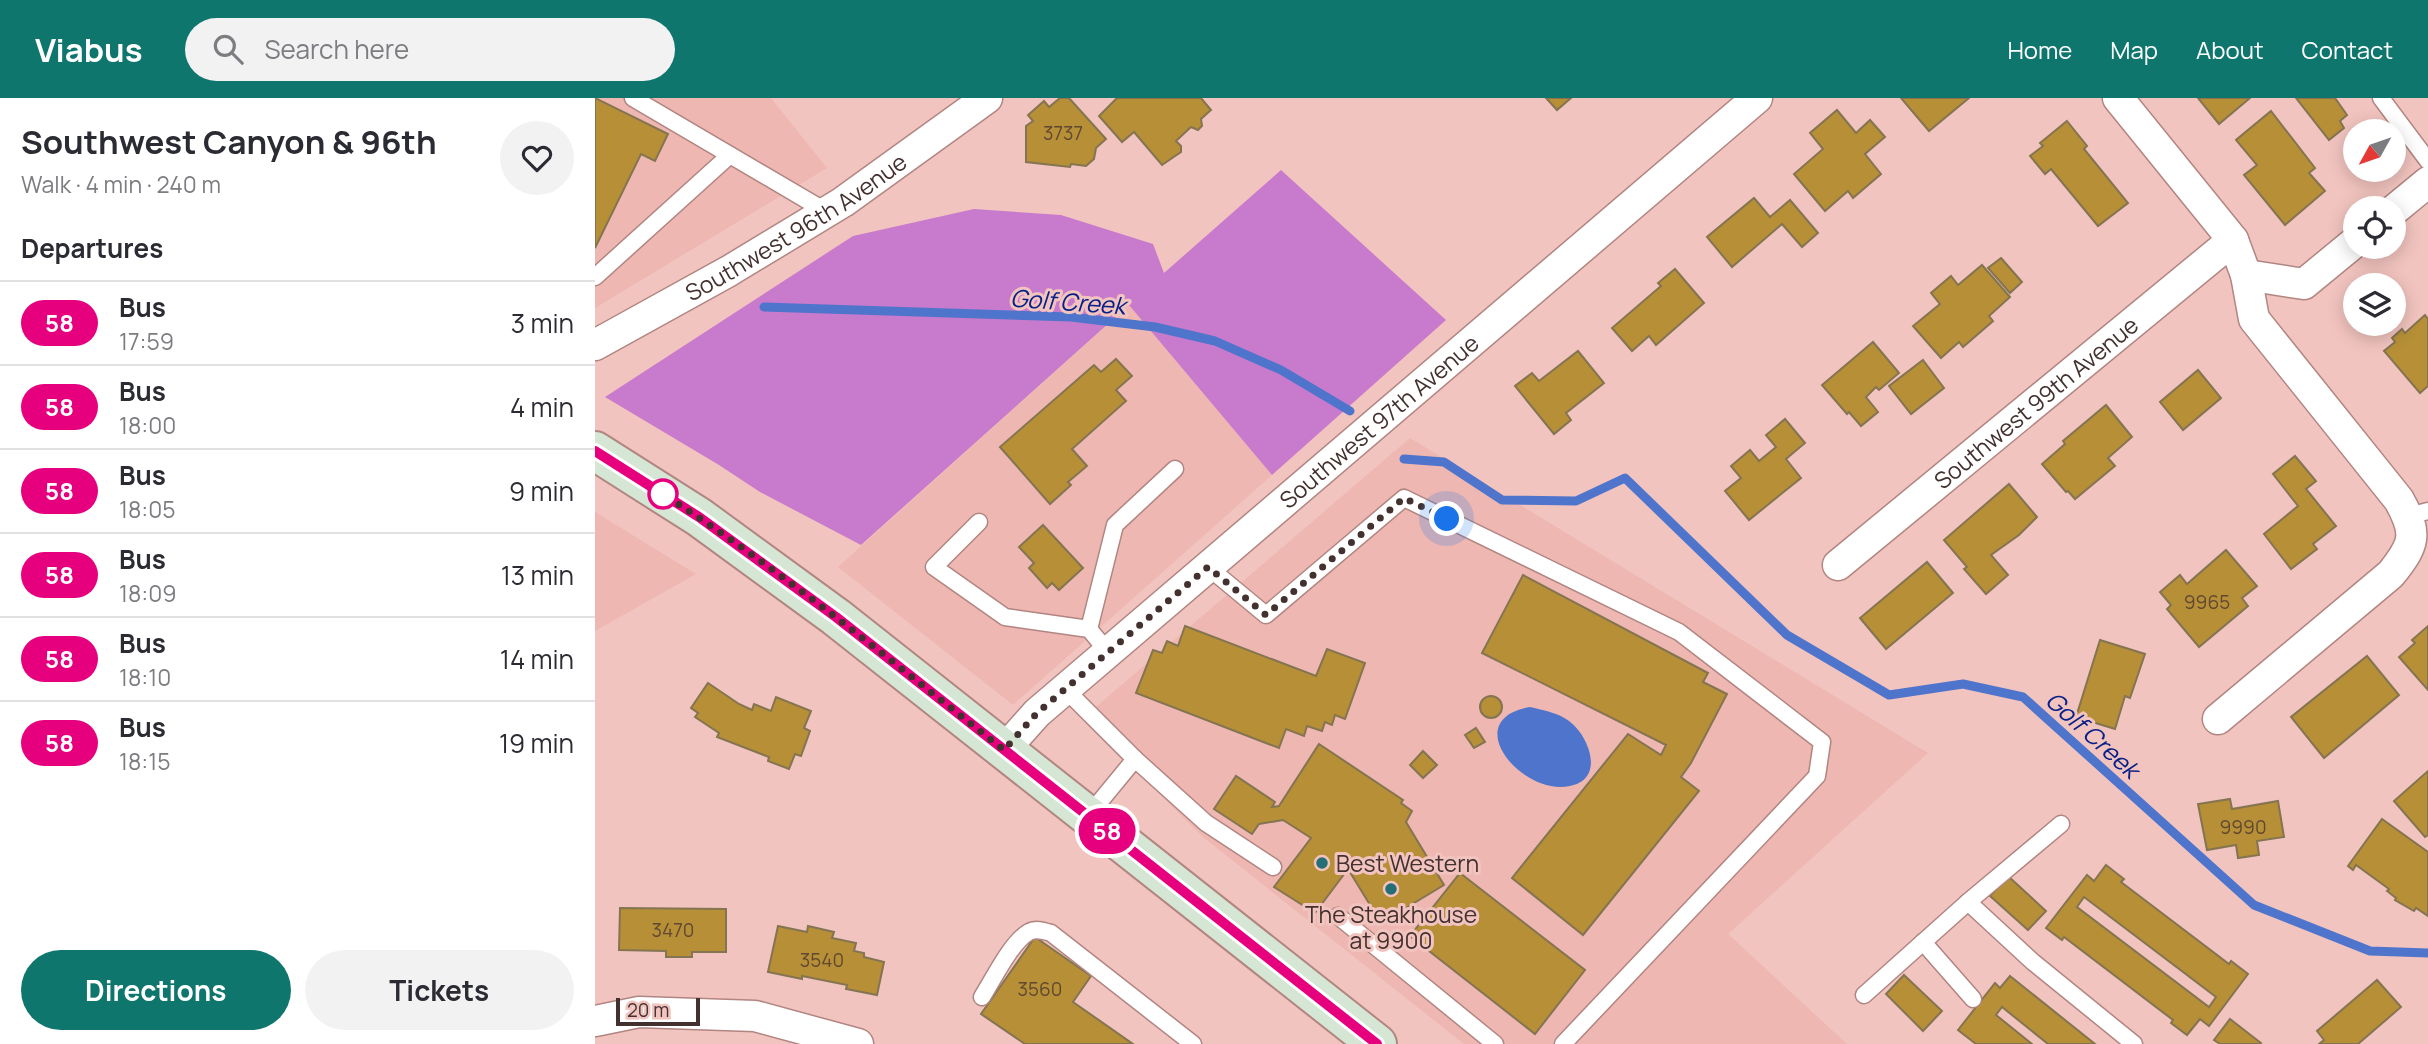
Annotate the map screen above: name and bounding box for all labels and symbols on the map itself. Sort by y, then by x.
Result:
north arrow [2343,119,2406,182]
house number: 3737 [1043,120,1083,146]
street label: Southwest 96th Avenue [679,145,913,308]
water label: Golf Creek [1009,281,1130,322]
street label: Southwest 99th Avenue [1927,309,2145,496]
street label: Southwest 97th Avenue [1272,327,1485,515]
unlabelled marker [648,479,678,509]
your location [1429,501,1464,536]
house number: 9965 [2184,589,2230,615]
water label: Golf Creek [2039,683,2149,787]
line badge: 58 [1075,808,1139,854]
house number: 9990 [2220,814,2266,840]
place label: Best Western [1336,847,1479,879]
marker: Best Western [1314,855,1330,871]
marker: The Steakhouse at 9900 [1383,881,1399,897]
place label: The Steakhouse at 9900 [1305,898,1477,956]
house number: 3470 [652,917,694,943]
house number: 3540 [800,947,844,973]
house number: 3560 [1018,976,1062,1002]
scale bar [616,995,700,1027]

